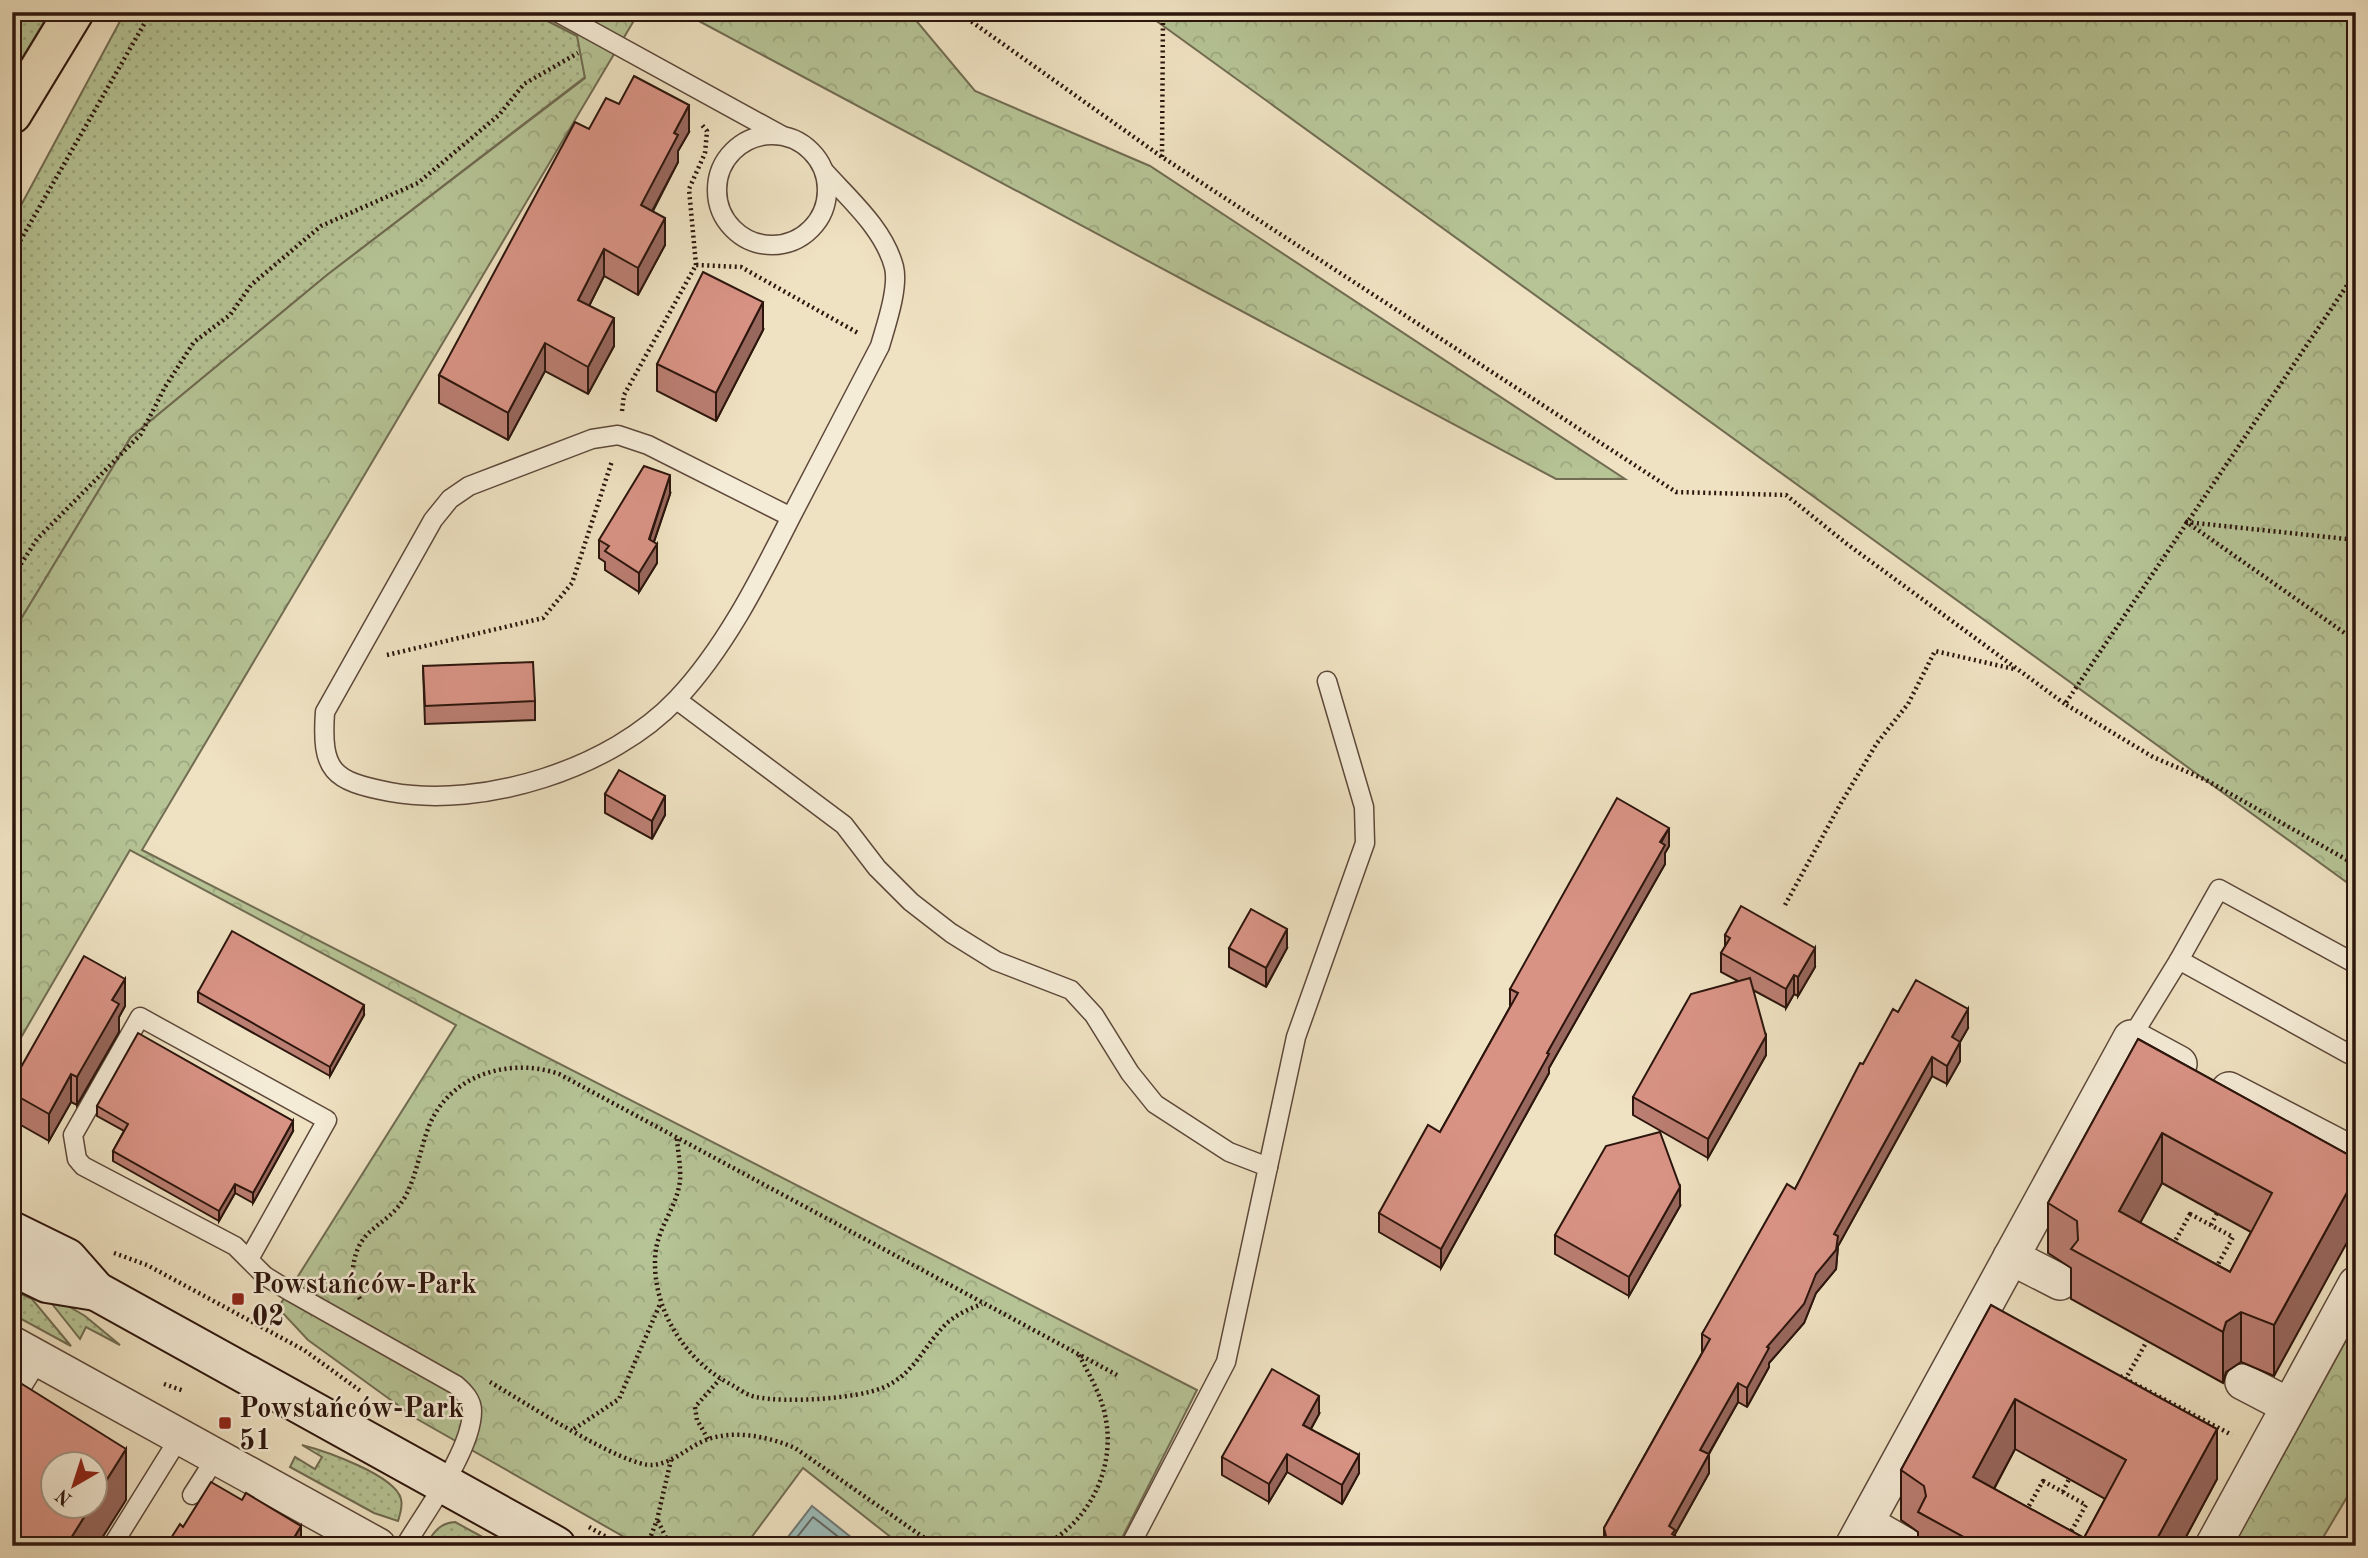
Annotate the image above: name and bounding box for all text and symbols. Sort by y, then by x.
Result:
place label: Powstańców-Park 02 [252,1272,477,1332]
marker: Powstańców-Park 02 [230,1291,246,1307]
place label: Powstańców-Park 51 [239,1396,464,1456]
marker: Powstańców-Park 51 [217,1415,233,1431]
north arrow [38,1450,108,1520]
text: N [53,1484,76,1508]

